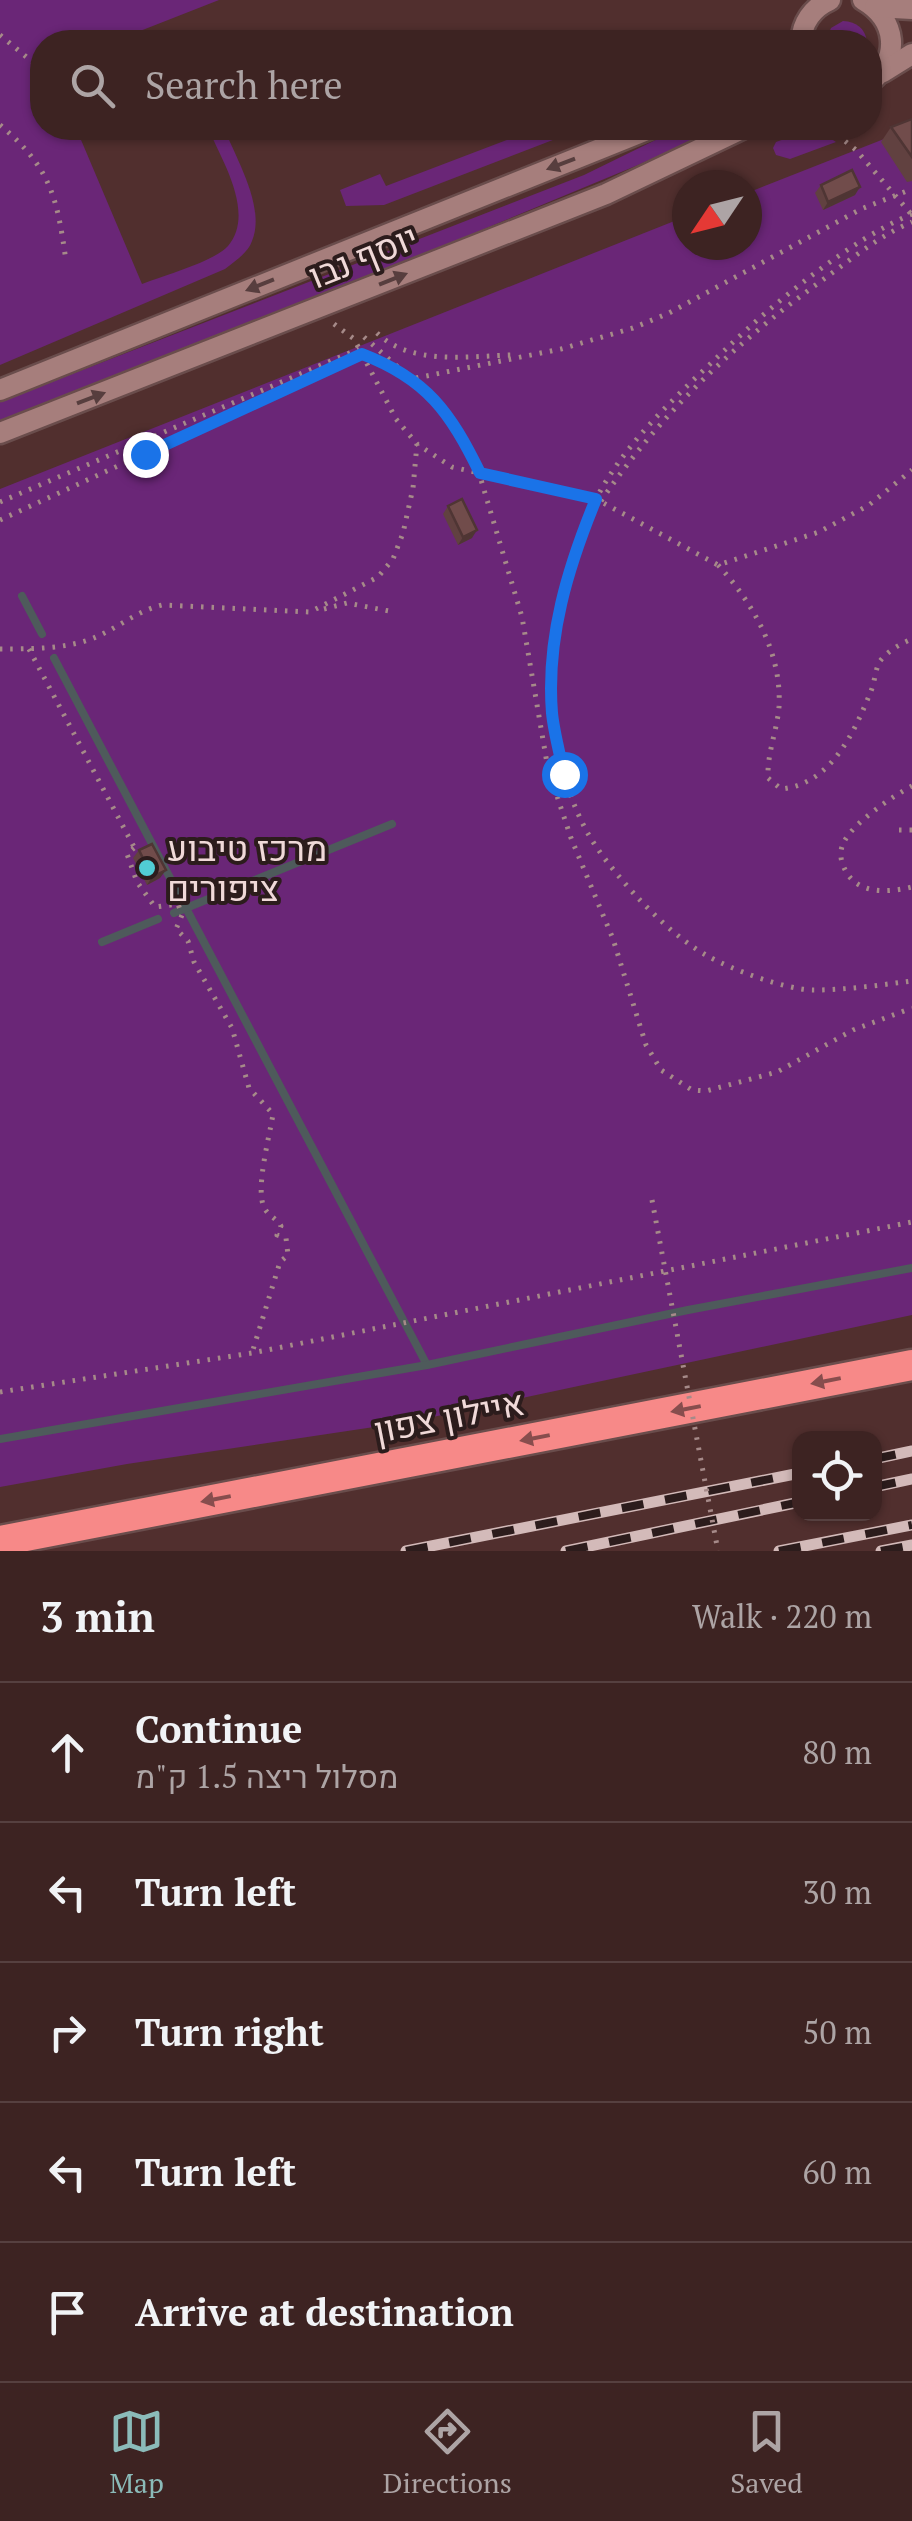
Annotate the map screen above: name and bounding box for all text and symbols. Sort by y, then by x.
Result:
search box [30,30,882,140]
icon: search [65,58,120,113]
text: Search here [145,60,343,110]
one-way arrow [546,157,576,172]
north arrow [672,170,762,260]
street label: יוסף נבו [302,213,424,299]
one-way arrow [379,270,409,286]
one-way arrow [244,277,274,293]
one-way arrow [76,390,106,405]
route end [123,432,169,478]
route start [542,752,588,798]
place label: מרכז טיבוע ציפורים [167,825,327,911]
marker: מרכז טיבוע ציפורים [136,857,158,879]
one-way arrow [811,1374,842,1390]
street label: איילון צפון [370,1379,528,1453]
one-way arrow [670,1401,701,1417]
one-way arrow [519,1430,550,1446]
map controls [792,1431,882,1521]
button: locate [792,1431,882,1521]
one-way arrow [200,1492,231,1508]
text: 3 min [40,1588,155,1644]
text: Walk · 220 m [692,1595,872,1637]
text: Continue [135,1704,302,1754]
icon: ahead [40,1725,95,1780]
text: 80 m [802,1731,872,1773]
text: מסלול ריצה 1.5 ק"מ [135,1755,398,1797]
icon: left [40,1865,95,1920]
text: Turn left [135,1867,296,1917]
text: 30 m [802,1871,872,1913]
icon: right [40,2005,95,2060]
text: Turn right [135,2007,324,2057]
text: 50 m [802,2011,872,2053]
icon: left [40,2145,95,2200]
text: Turn left [135,2147,296,2197]
text: 60 m [802,2151,872,2193]
icon: arrive [40,2285,95,2340]
text: Arrive at destination [135,2287,514,2337]
tab: Map [109,2404,164,2501]
tab: Directions [383,2404,512,2501]
tab: Saved [730,2404,803,2501]

